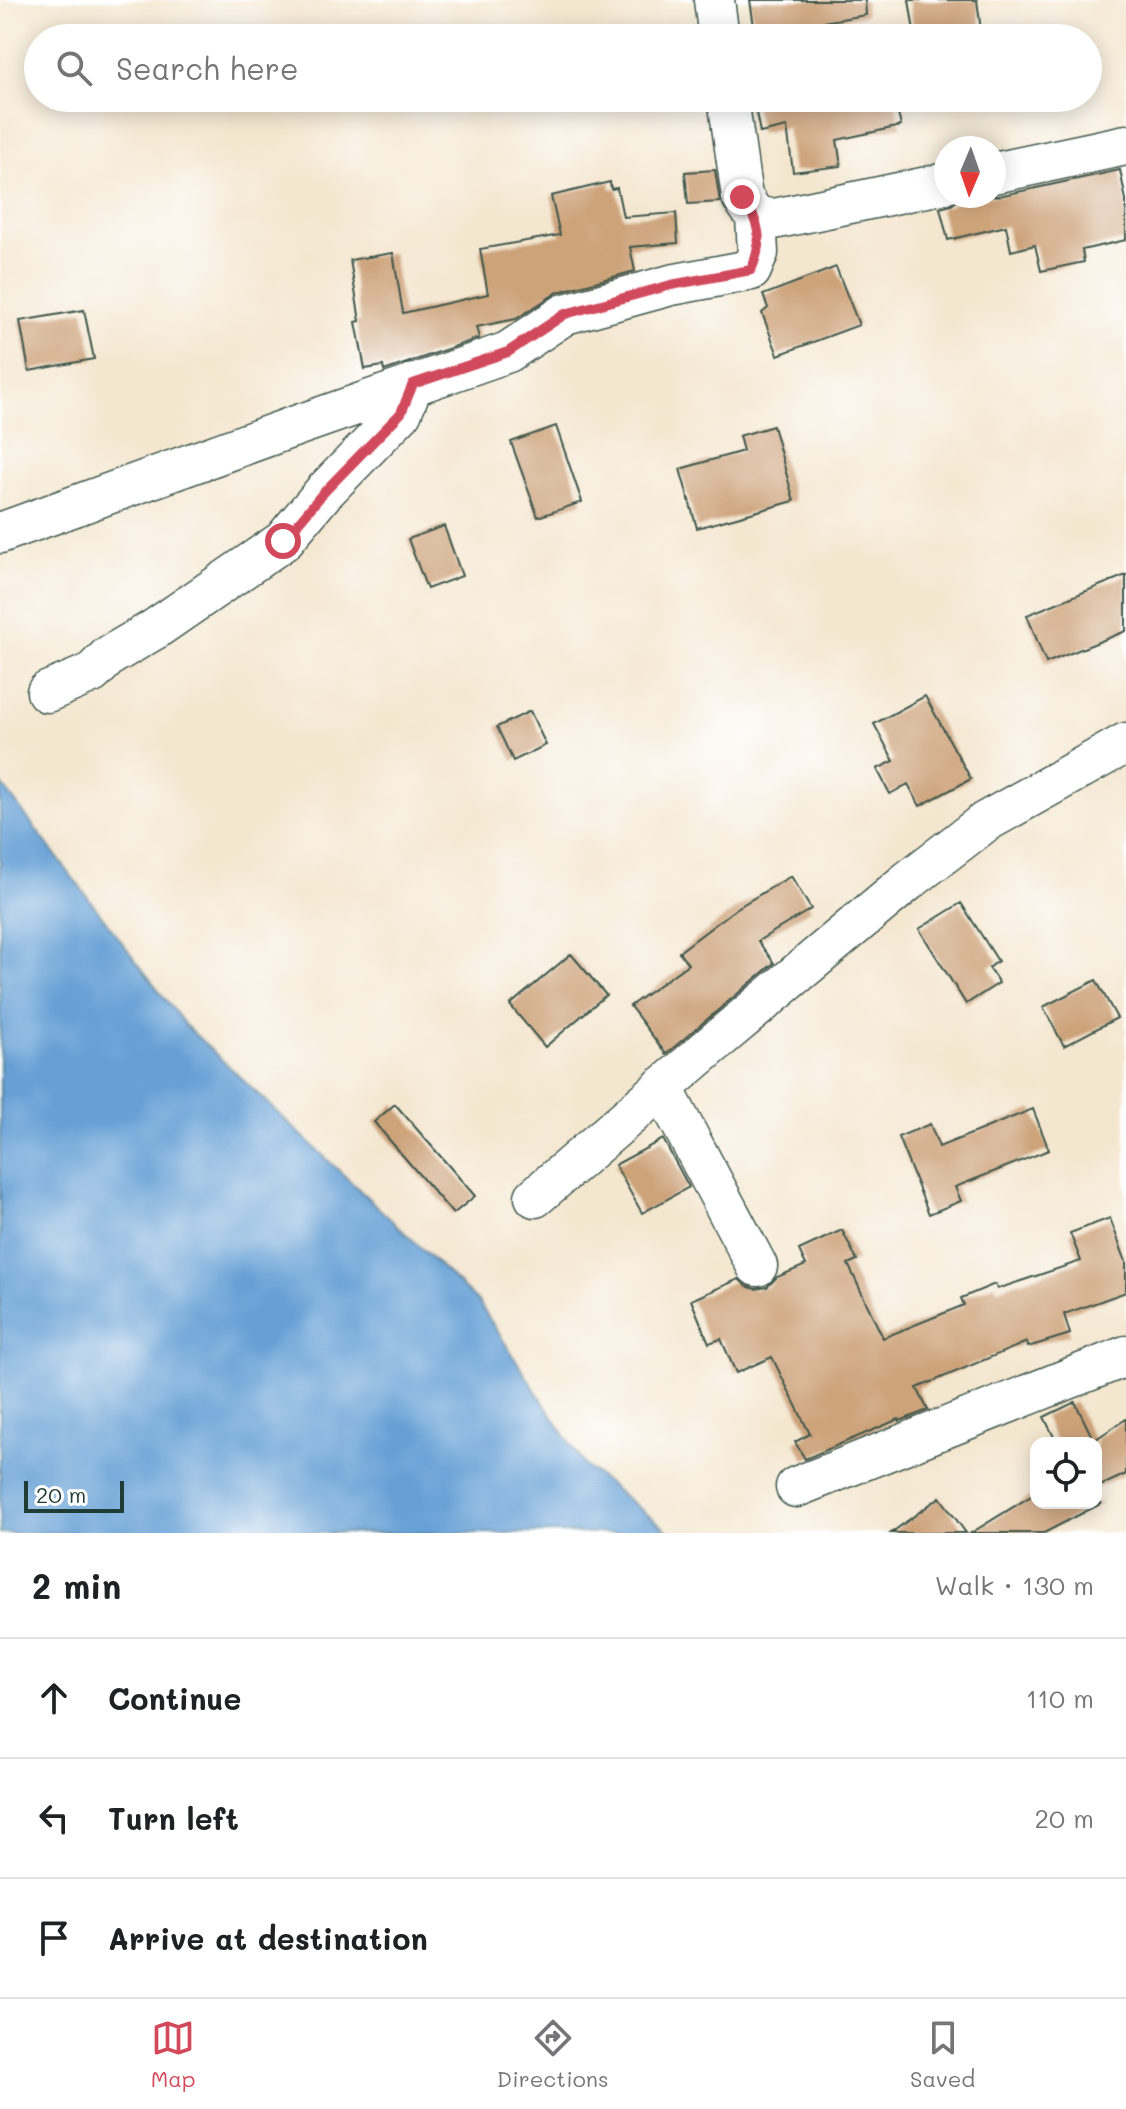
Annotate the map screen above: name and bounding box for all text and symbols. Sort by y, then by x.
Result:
search box [24,24,1102,112]
icon: search [52,46,96,90]
text: Search here [116,48,299,88]
north arrow [934,136,1006,208]
route end [724,179,760,215]
route start [265,523,301,559]
map controls [1030,1437,1102,1509]
button: locate [1030,1437,1102,1509]
scale bar [24,1477,124,1513]
text: 20 m [36,1480,86,1509]
text: 2 min [32,1563,121,1608]
text: Walk · 130 m [935,1568,1094,1602]
icon: ahead [32,1676,76,1720]
text: Continue [108,1678,241,1718]
text: 110 m [1026,1681,1094,1715]
icon: left [32,1796,76,1840]
text: Turn left [108,1798,239,1838]
text: 20 m [1034,1801,1094,1835]
icon: arrive [32,1916,76,1960]
text: Arrive at destination [108,1918,428,1958]
tab: Map [151,2016,196,2093]
tab: Directions [497,2016,609,2093]
tab: Saved [910,2016,975,2093]

